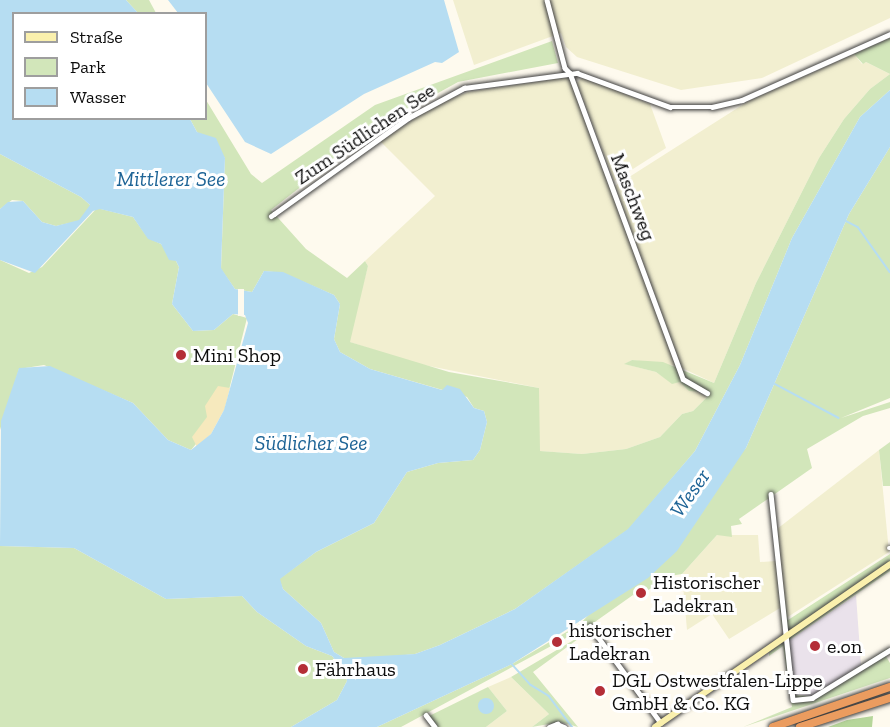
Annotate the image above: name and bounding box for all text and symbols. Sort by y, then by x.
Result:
legend [12,12,207,120]
text: Straße [70,26,123,48]
text: Park [70,56,106,78]
street label: Zum Südlichen See [291,78,439,190]
text: Wasser [70,86,127,108]
street label: Maschweg [605,150,661,244]
water label: Mittlerer See [116,166,226,192]
place label: Mini Shop [193,343,281,367]
marker: Mini Shop [174,348,188,362]
water label: Südlicher See [254,430,368,456]
water label: Weser [665,464,715,522]
place label: Historischer Ladekran [653,570,761,617]
marker: Historischer Ladekran [634,586,648,600]
place label: historischer Ladekran [569,618,673,665]
place label: e.on [827,634,862,658]
marker: historischer Ladekran [550,635,564,649]
marker: e.on [808,639,822,653]
place label: Fährhaus [315,657,396,681]
marker: Fährhaus [296,662,310,676]
place label: DGL Ostwestfalen-Lippe GmbH & Co. KG [612,668,823,715]
marker: DGL Ostwestfalen-Lippe GmbH & Co. KG [593,684,607,698]

